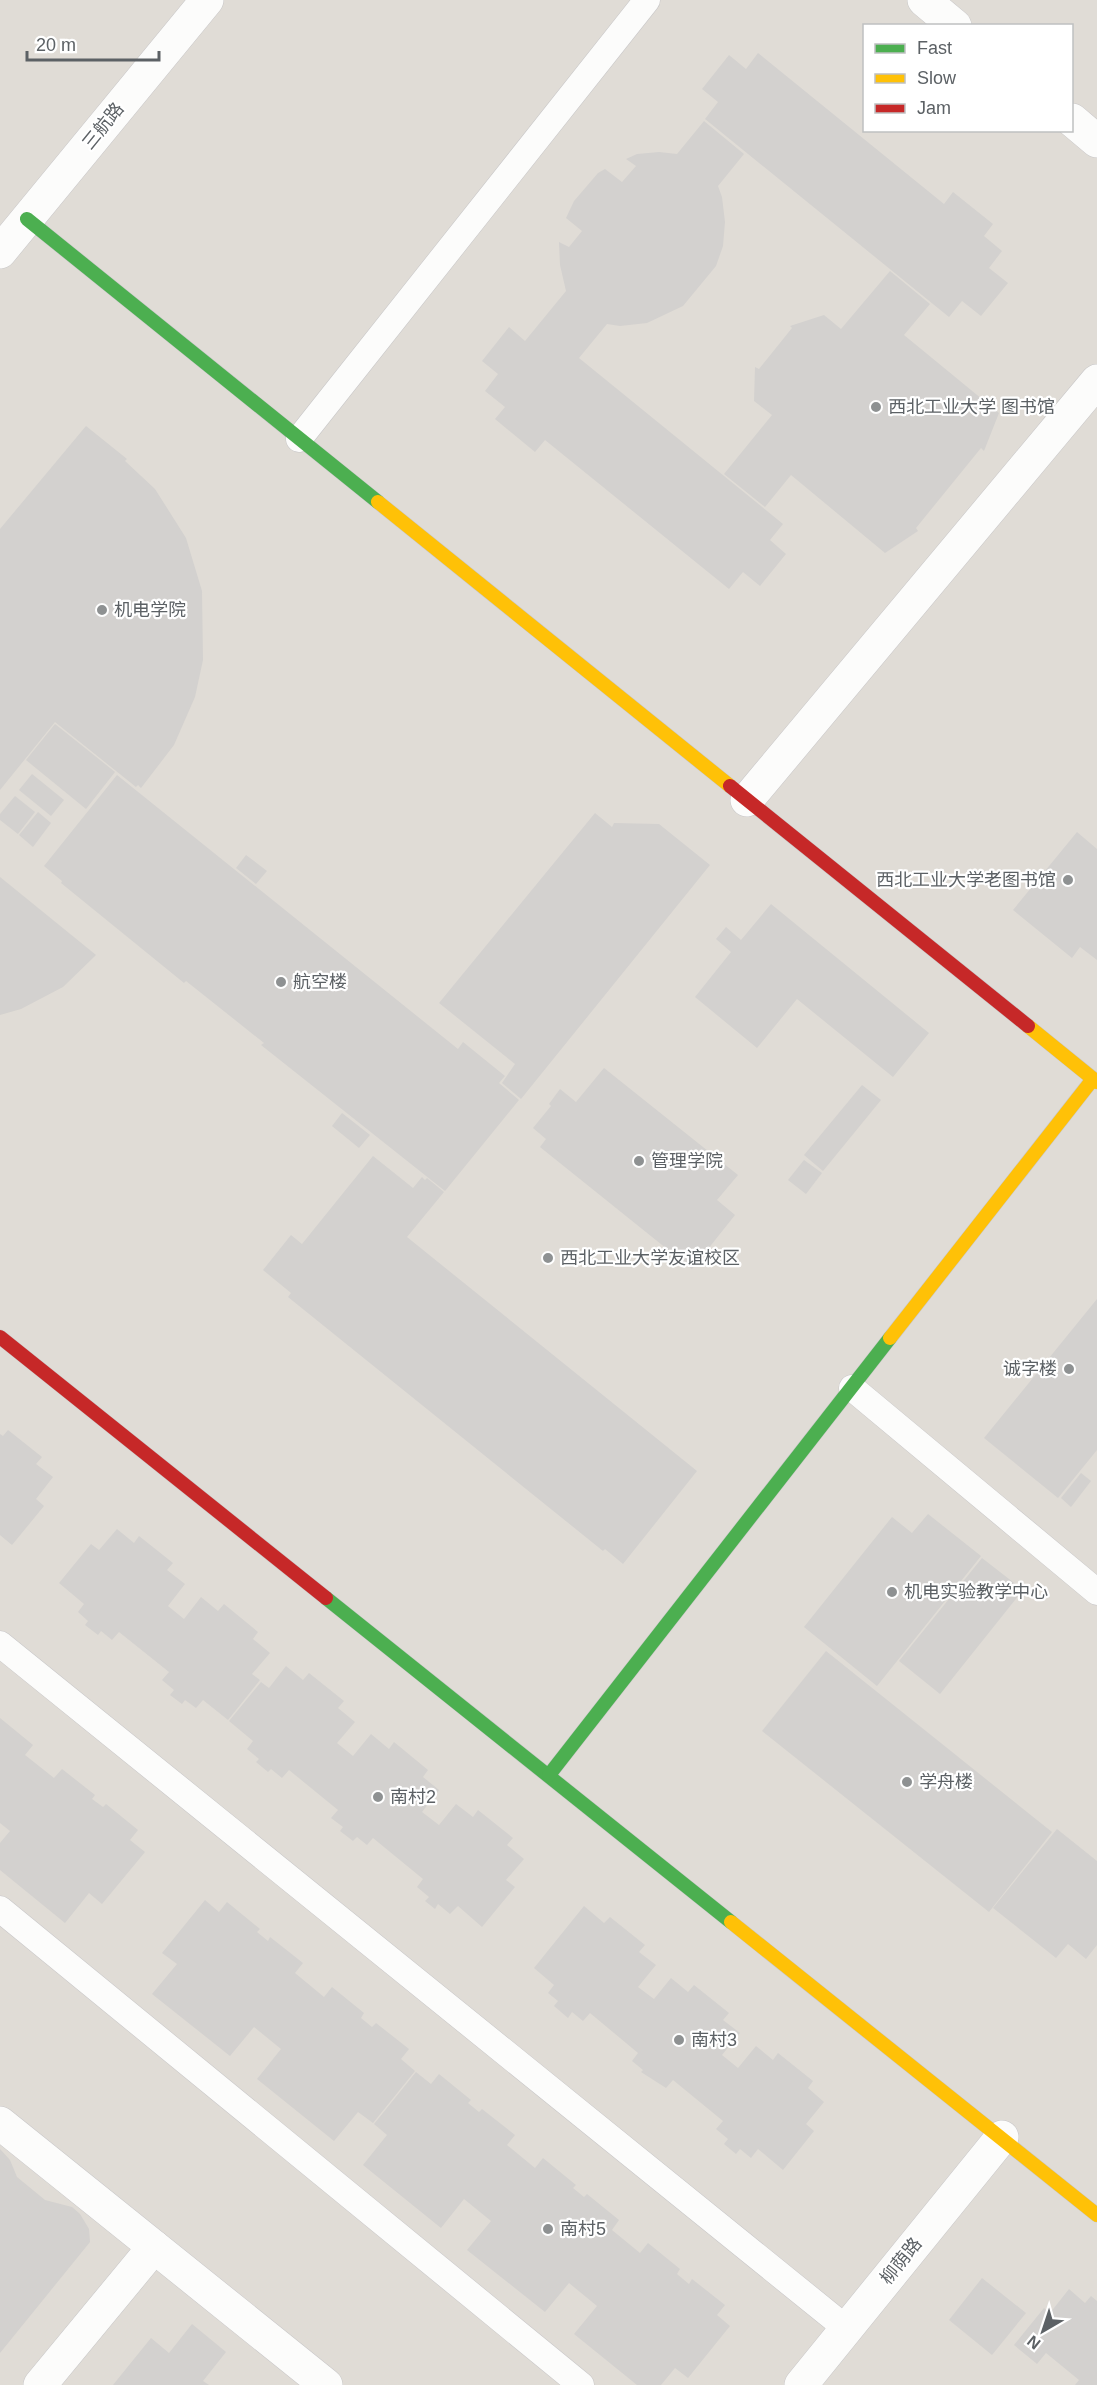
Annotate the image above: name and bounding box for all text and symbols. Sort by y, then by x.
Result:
scale bar [27,24,159,62]
legend [863,24,1073,132]
text: 20 m [36,35,76,55]
text: Fast [917,38,952,58]
text: Slow [917,68,957,88]
text: Jam [917,98,951,118]
street label: 三航路 [78,99,128,153]
place label: 西北工业大学 图书馆 [888,397,1055,417]
marker: 西北工业大学 图书馆 [869,400,883,414]
place label: 机电学院 [114,600,186,620]
marker: 机电学院 [95,603,109,617]
place label: 西北工业大学老图书馆 [876,870,1056,890]
marker: 西北工业大学老图书馆 [1061,873,1075,887]
place label: 航空楼 [293,972,347,992]
marker: 航空楼 [274,975,288,989]
place label: 管理学院 [651,1151,723,1171]
marker: 管理学院 [632,1154,646,1168]
place label: 西北工业大学友谊校区 [560,1248,740,1268]
marker: 西北工业大学友谊校区 [541,1251,555,1265]
place label: 诚字楼 [1003,1359,1057,1379]
marker: 诚字楼 [1062,1362,1076,1376]
place label: 机电实验教学中心 [904,1582,1048,1602]
marker: 机电实验教学中心 [885,1585,899,1599]
place label: 学舟楼 [919,1772,973,1792]
marker: 学舟楼 [900,1775,914,1789]
place label: 南村2 [390,1787,436,1807]
marker: 南村2 [371,1790,385,1804]
place label: 南村3 [691,2030,737,2050]
marker: 南村3 [672,2033,686,2047]
place label: 南村5 [560,2219,606,2239]
marker: 南村5 [541,2222,555,2236]
street label: 柳荫路 [876,2234,926,2288]
north arrow [1013,2301,1073,2361]
text: N [1024,2332,1044,2353]

